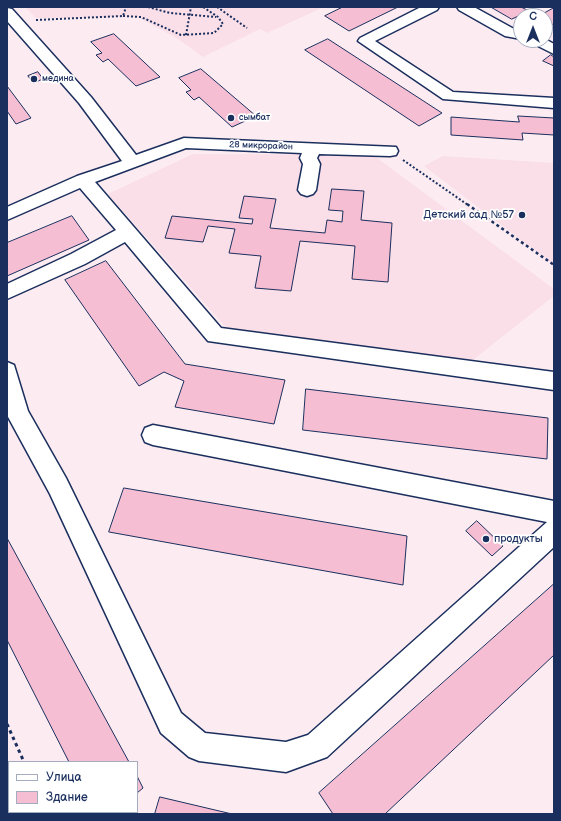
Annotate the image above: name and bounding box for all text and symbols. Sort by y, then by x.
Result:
north arrow [513,8,553,48]
text: С [529,10,537,23]
marker: медина [29,74,39,84]
place label: медина [42,74,74,84]
marker: сымбат [226,113,236,123]
place label: сымбат [239,113,270,123]
street label: 28 микрорайон [229,139,293,153]
place label: Детский сад №57 [423,208,514,222]
marker: Детский сад №57 [517,210,527,220]
place label: продукты [494,532,543,546]
marker: продукты [481,534,491,544]
legend [8,761,138,813]
text: Улица [46,770,82,785]
text: Здание [46,790,88,805]

